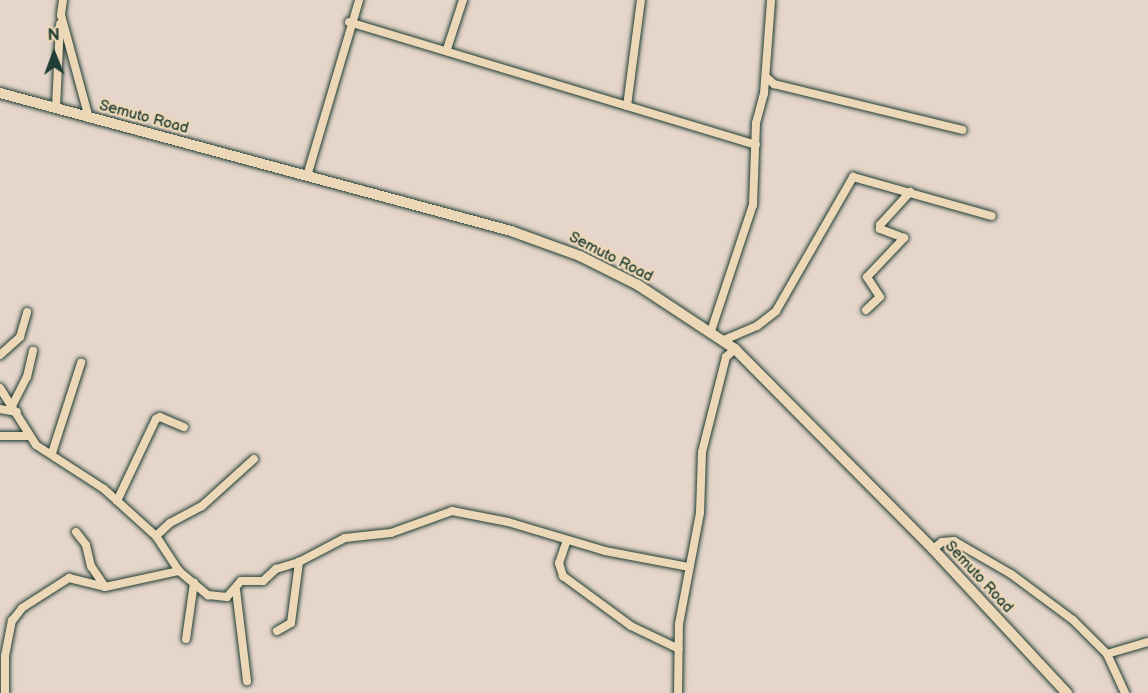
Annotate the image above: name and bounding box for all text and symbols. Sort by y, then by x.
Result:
north arrow [24,24,84,84]
text: N [47,26,60,45]
street label: Semuto Road [97,96,191,138]
street label: Semuto Road [566,228,656,286]
street label: Semuto Road [941,537,1017,617]

